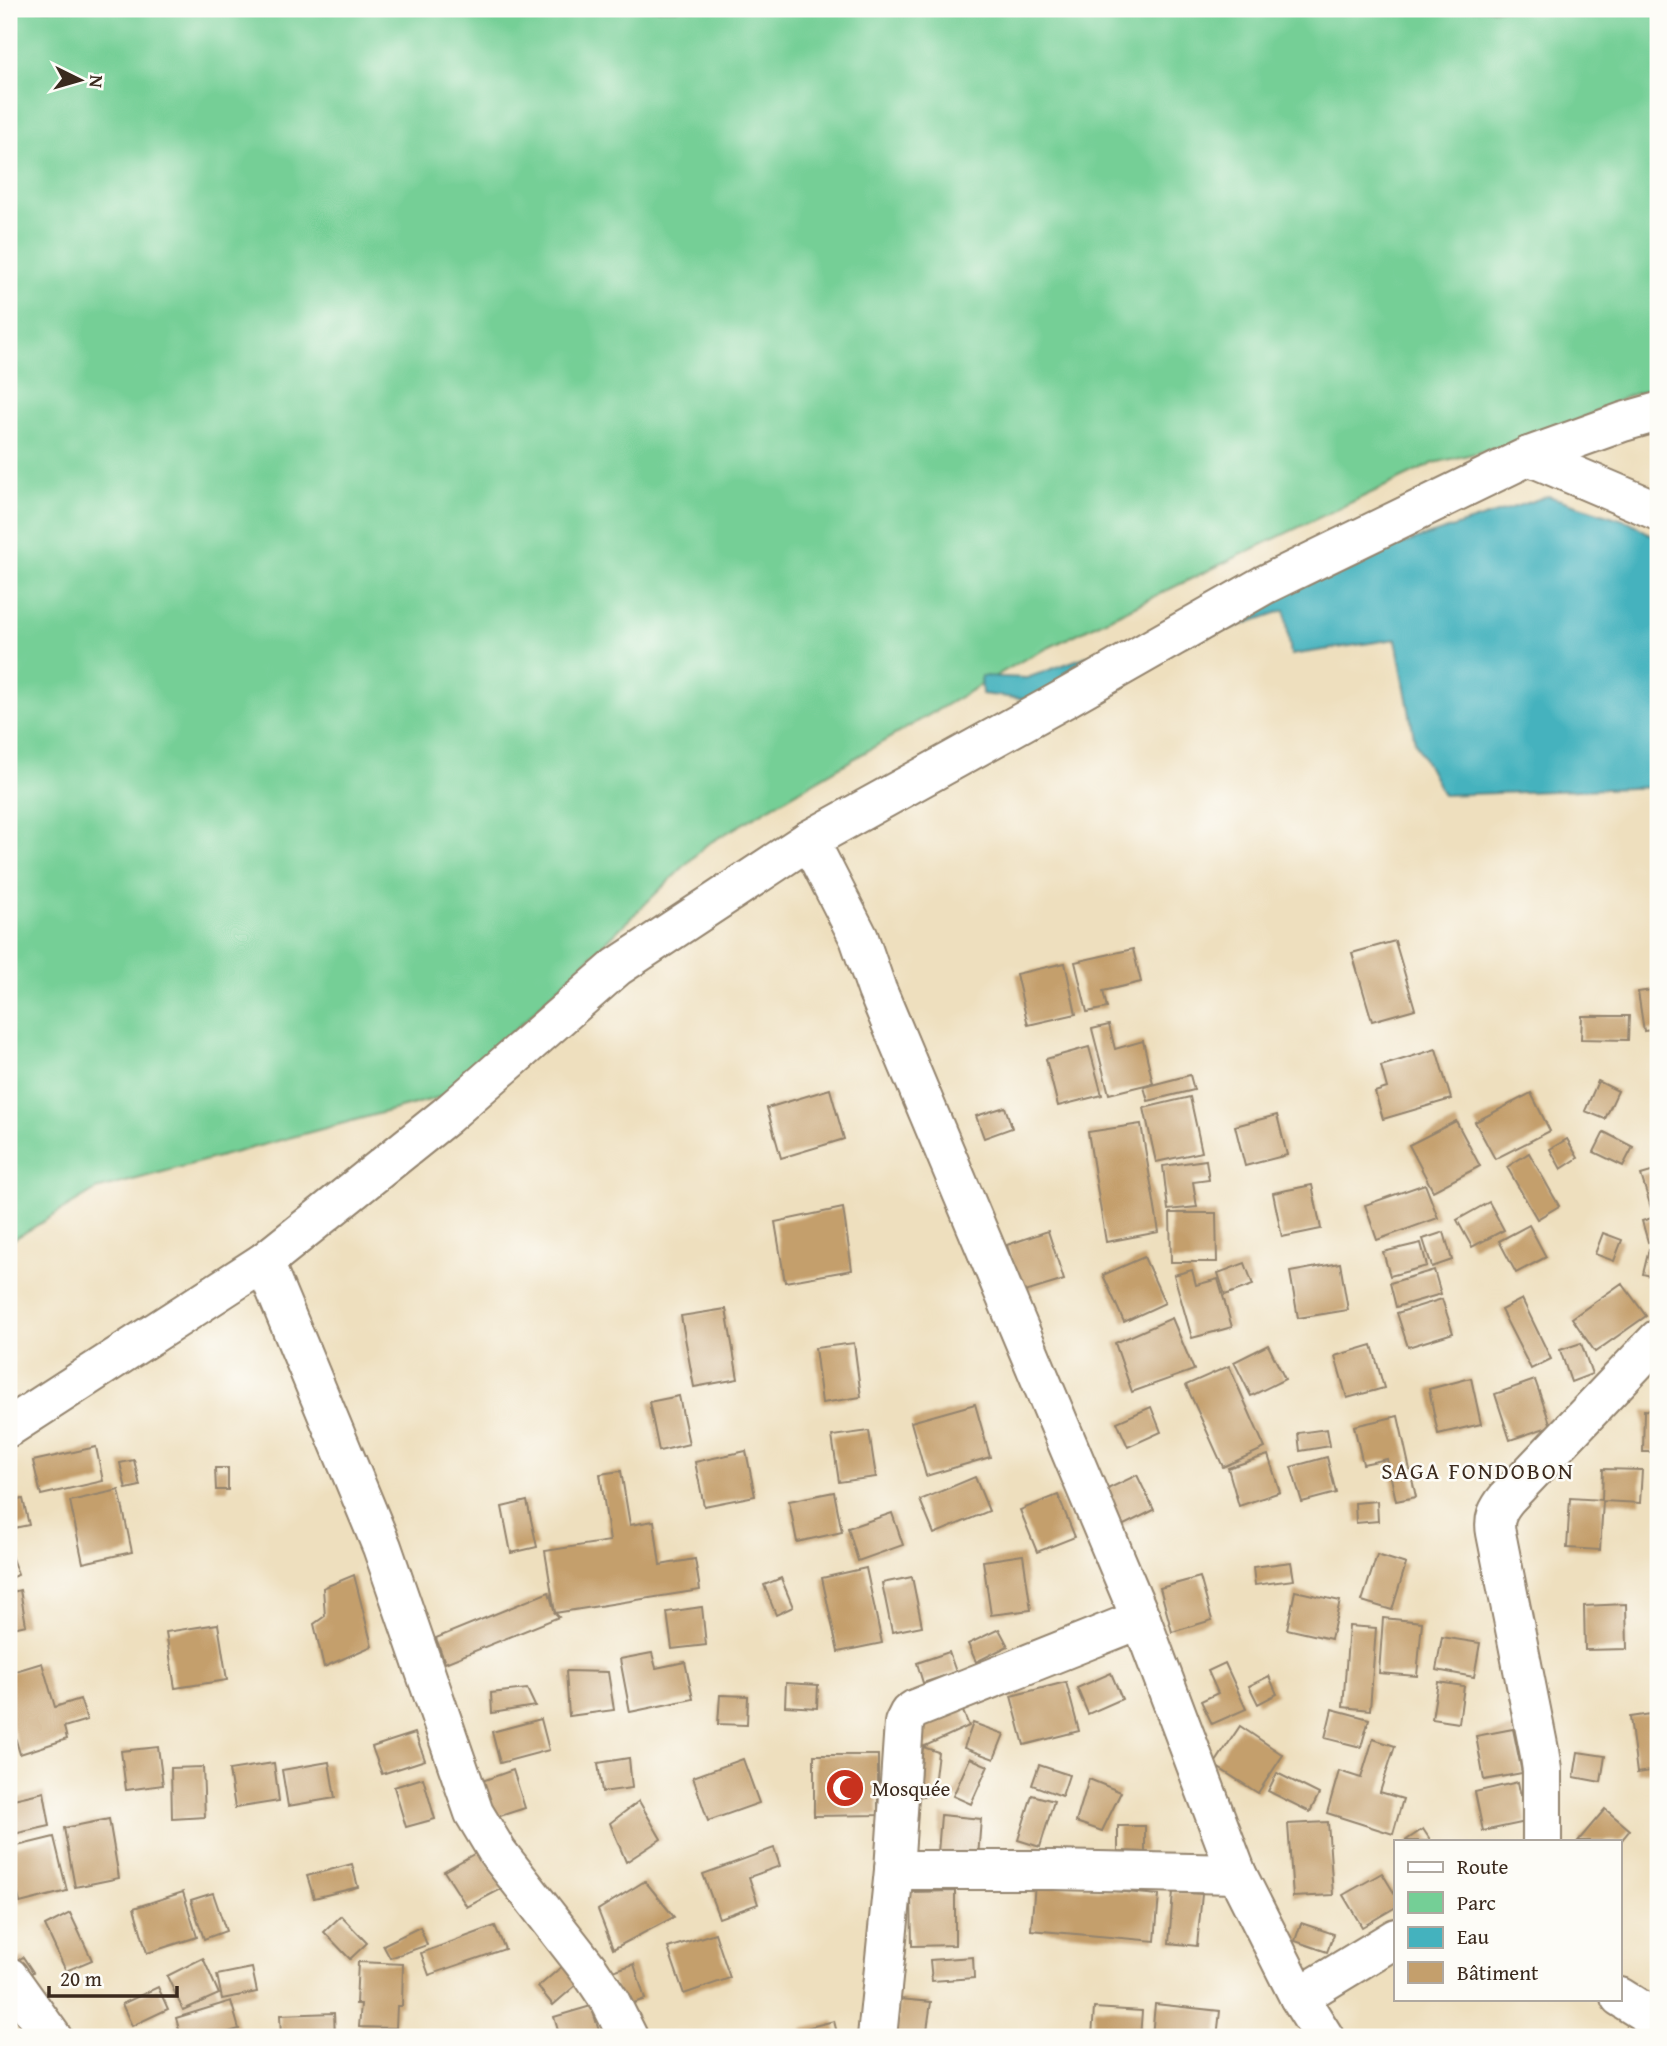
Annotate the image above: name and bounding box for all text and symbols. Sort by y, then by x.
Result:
north arrow [46,46,116,116]
text: N [82,74,111,89]
district label: SAGA FONDOBON [1381,1454,1575,1487]
mosque icon: Mosquée [824,1767,866,1809]
place label: Mosquée [872,1773,951,1804]
legend [1394,1840,1622,2000]
text: Route [1457,1851,1509,1882]
text: Parc [1457,1887,1496,1918]
text: Eau [1457,1921,1490,1952]
scale bar [49,1955,177,1999]
text: Bâtiment [1457,1957,1539,1988]
text: 20 m [60,1963,102,1994]

